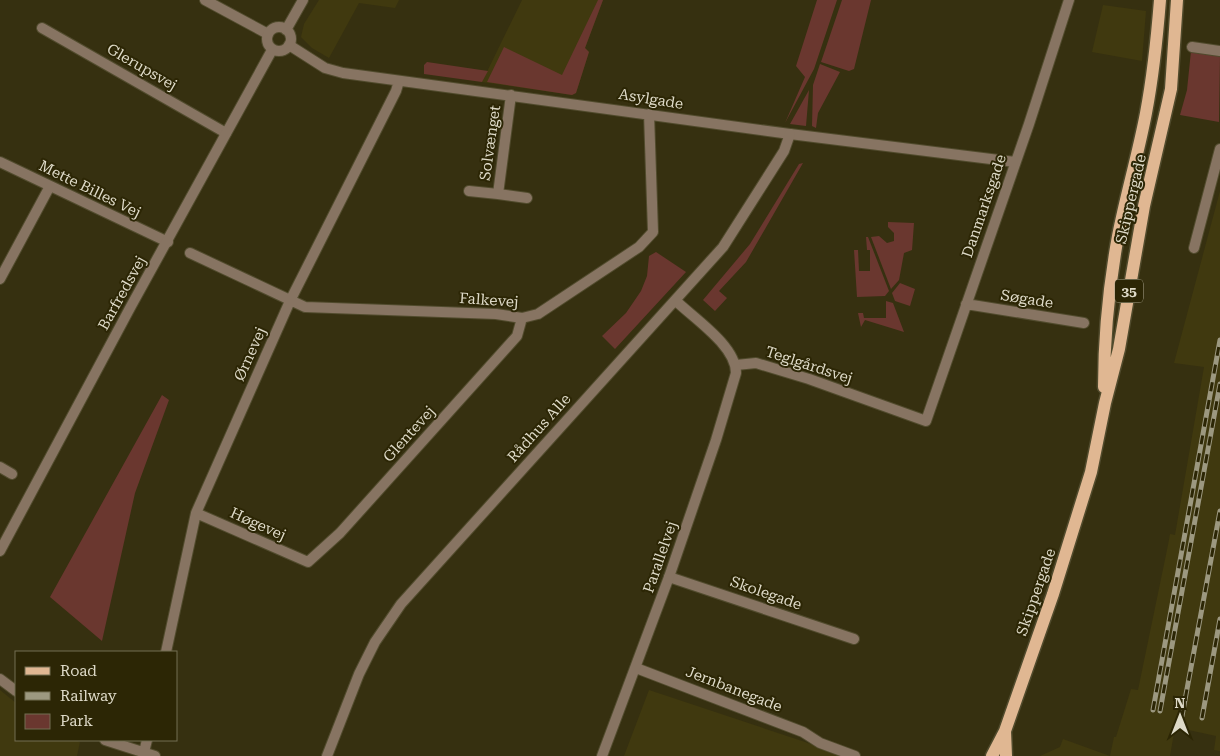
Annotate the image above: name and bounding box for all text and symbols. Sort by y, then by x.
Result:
street label: Glerupsvej [104,40,180,94]
street label: Asylgade [617,85,685,113]
street label: Solvænget [476,104,504,182]
street label: Danmarksgade [958,152,1010,260]
street label: Skippergade [1112,152,1150,246]
street label: Mette Billes Vej [36,157,144,221]
street label: Barfredsvej [94,253,150,333]
road number: 35 [1115,280,1143,302]
street label: Søgade [999,286,1055,312]
street label: Falkevej [459,289,519,311]
street label: Ørnevej [230,324,270,384]
street label: Teglgårdsvej [763,342,855,388]
street label: Rådhus Alle [504,390,574,466]
street label: Glentevej [379,402,439,466]
street label: Høgevej [227,504,289,544]
street label: Parallelvej [639,519,681,595]
street label: Skippergade [1013,546,1059,638]
street label: Skolegade [728,572,804,614]
legend [15,651,178,741]
text: Road [60,662,97,680]
street label: Jernbanegade [683,662,785,716]
text: Railway [60,687,117,705]
north arrow [1155,691,1205,741]
text: N [1175,695,1186,711]
text: Park [60,712,94,730]

